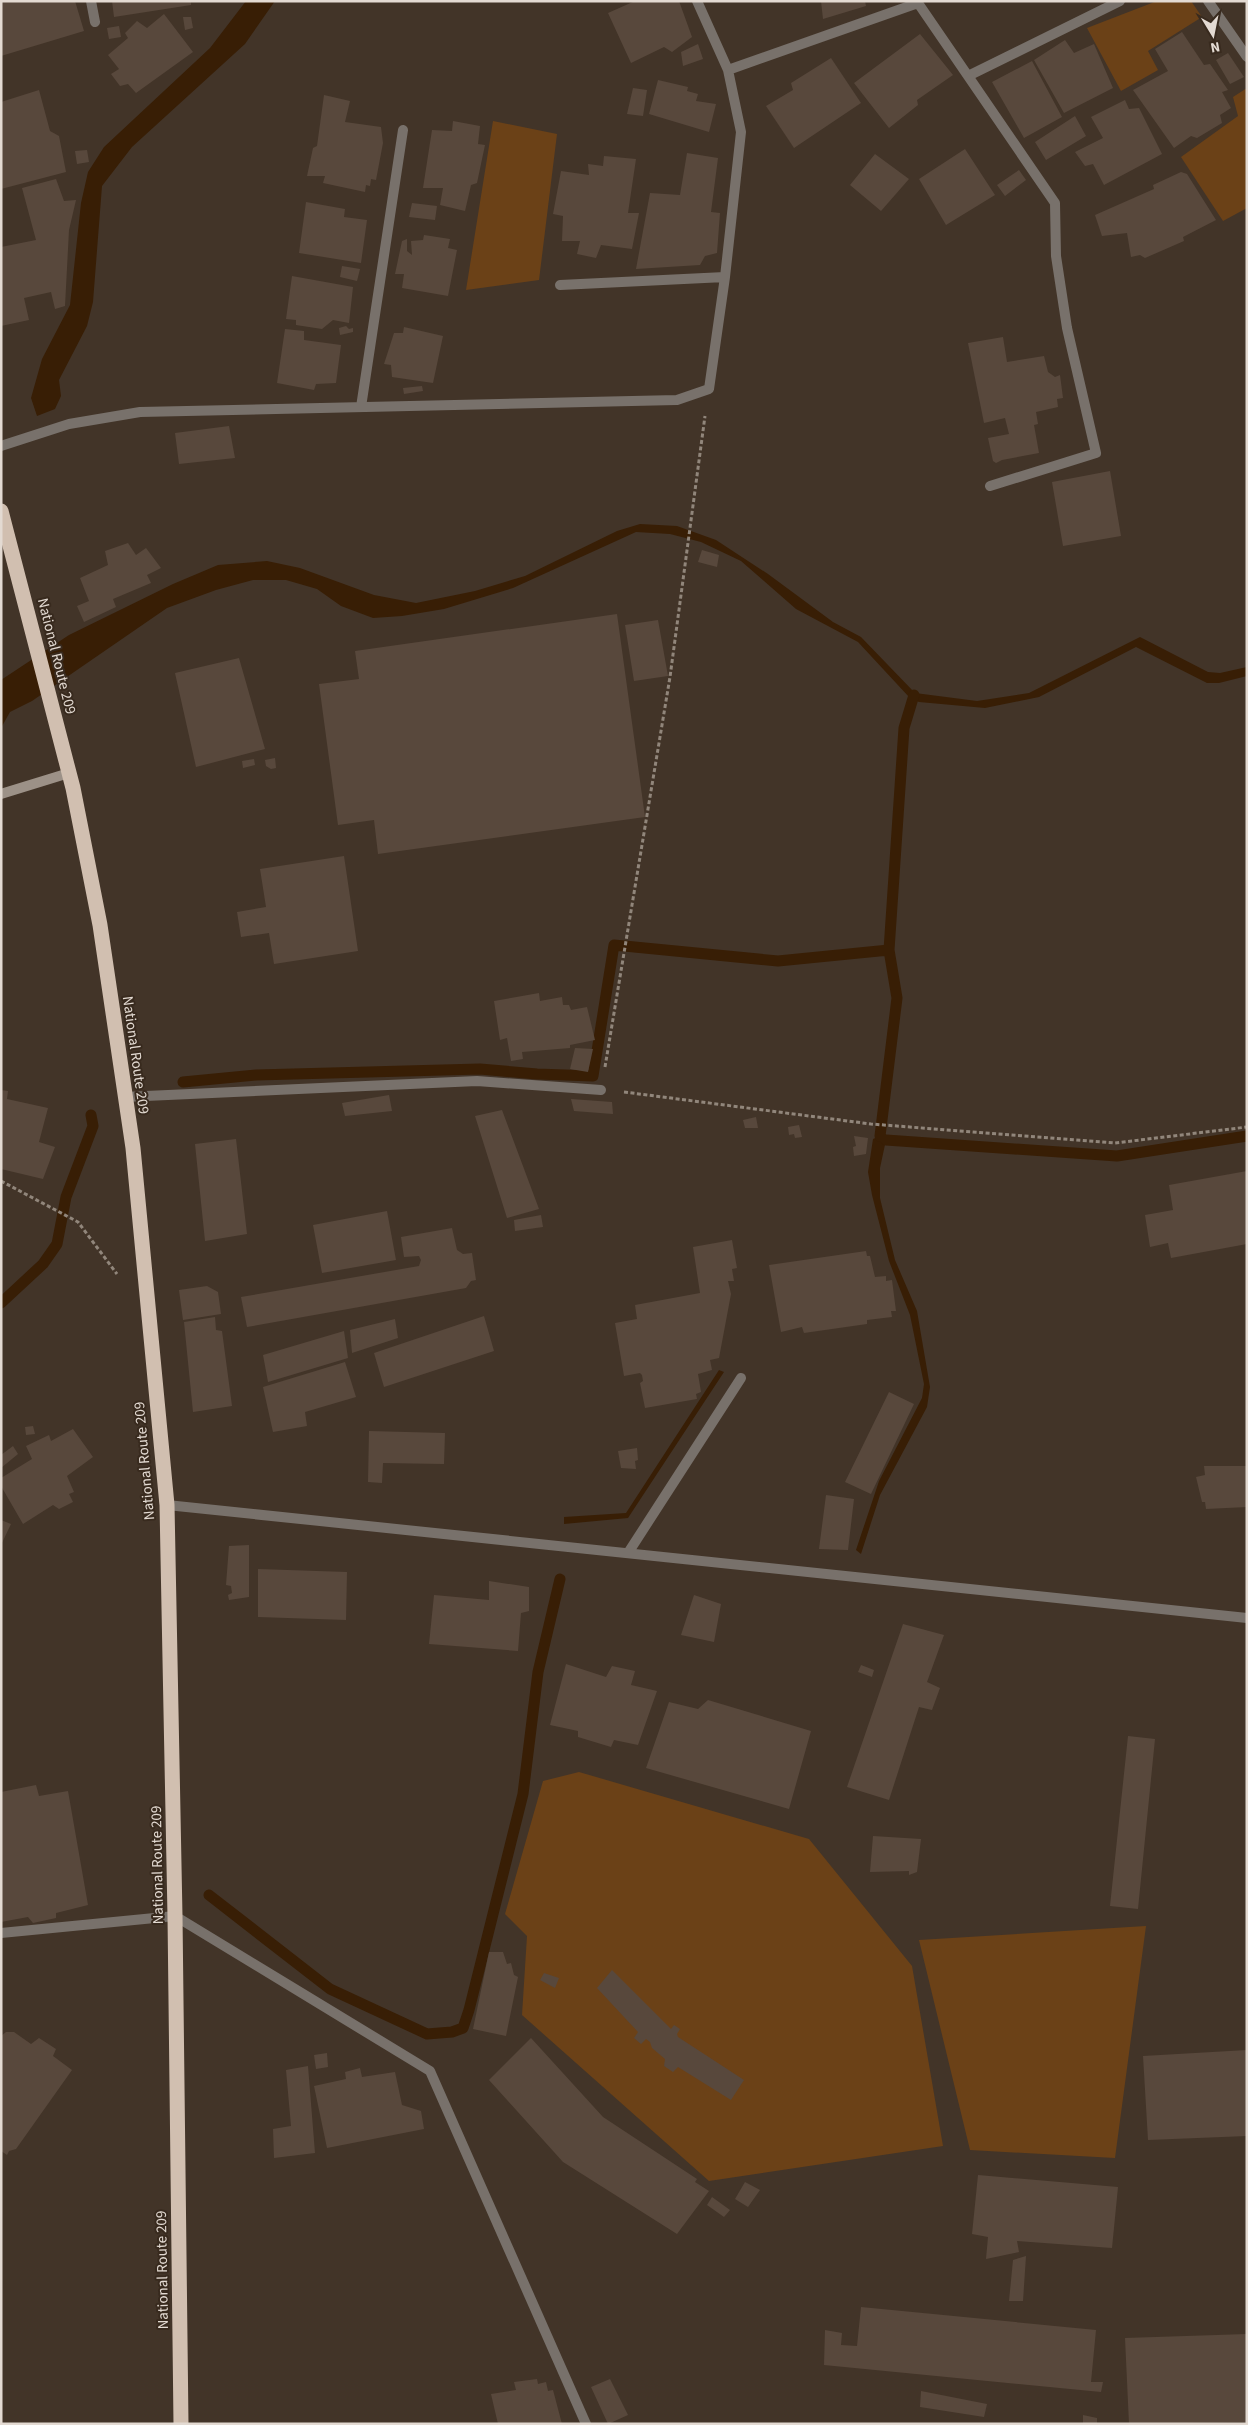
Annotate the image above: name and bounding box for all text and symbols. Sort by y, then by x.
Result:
north arrow [1188,10,1238,60]
text: N [1209,36,1221,57]
street label: National Route 209 [32,596,81,716]
street label: National Route 209 [117,995,154,1115]
street label: National Route 209 [129,1401,160,1521]
street label: National Route 209 [146,1805,169,1925]
street label: National Route 209 [151,2210,174,2330]

